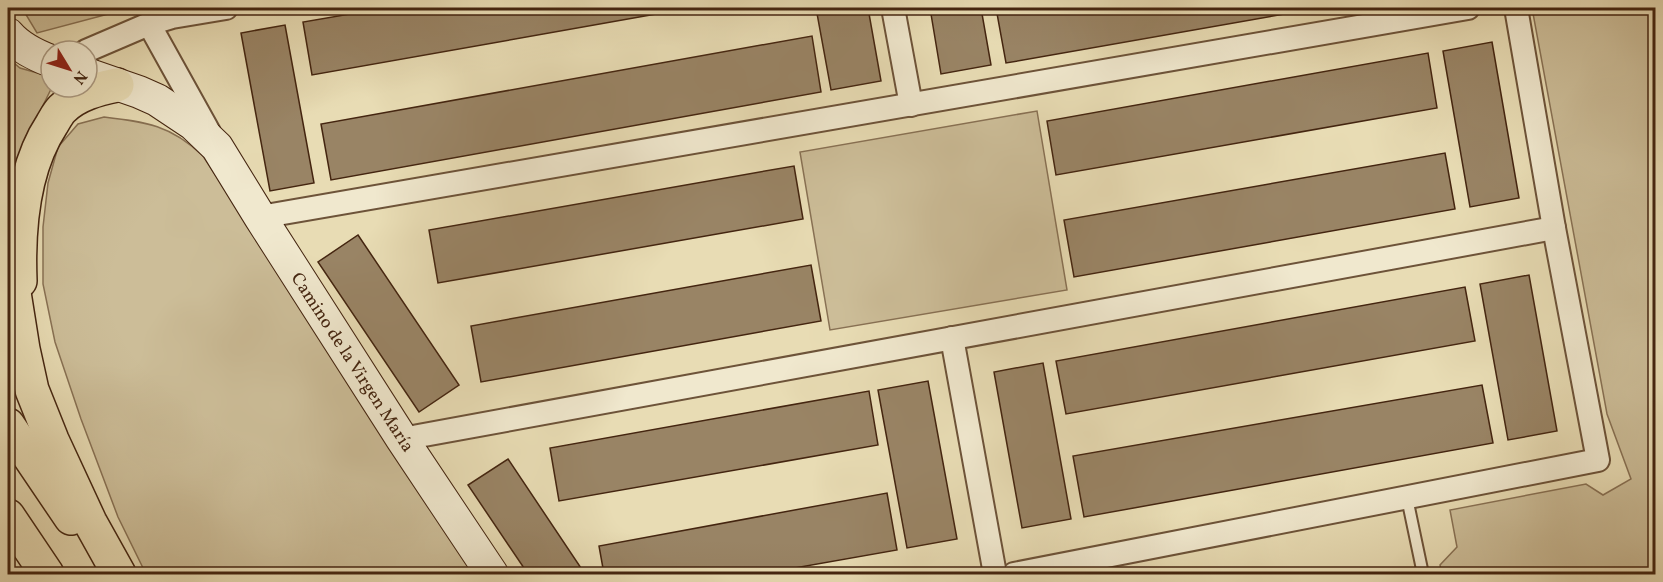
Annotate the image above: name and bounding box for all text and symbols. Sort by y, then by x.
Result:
north arrow [39,39,99,99]
text: N [67,66,91,89]
street label: Camino de la Virgen María [284,268,419,458]

